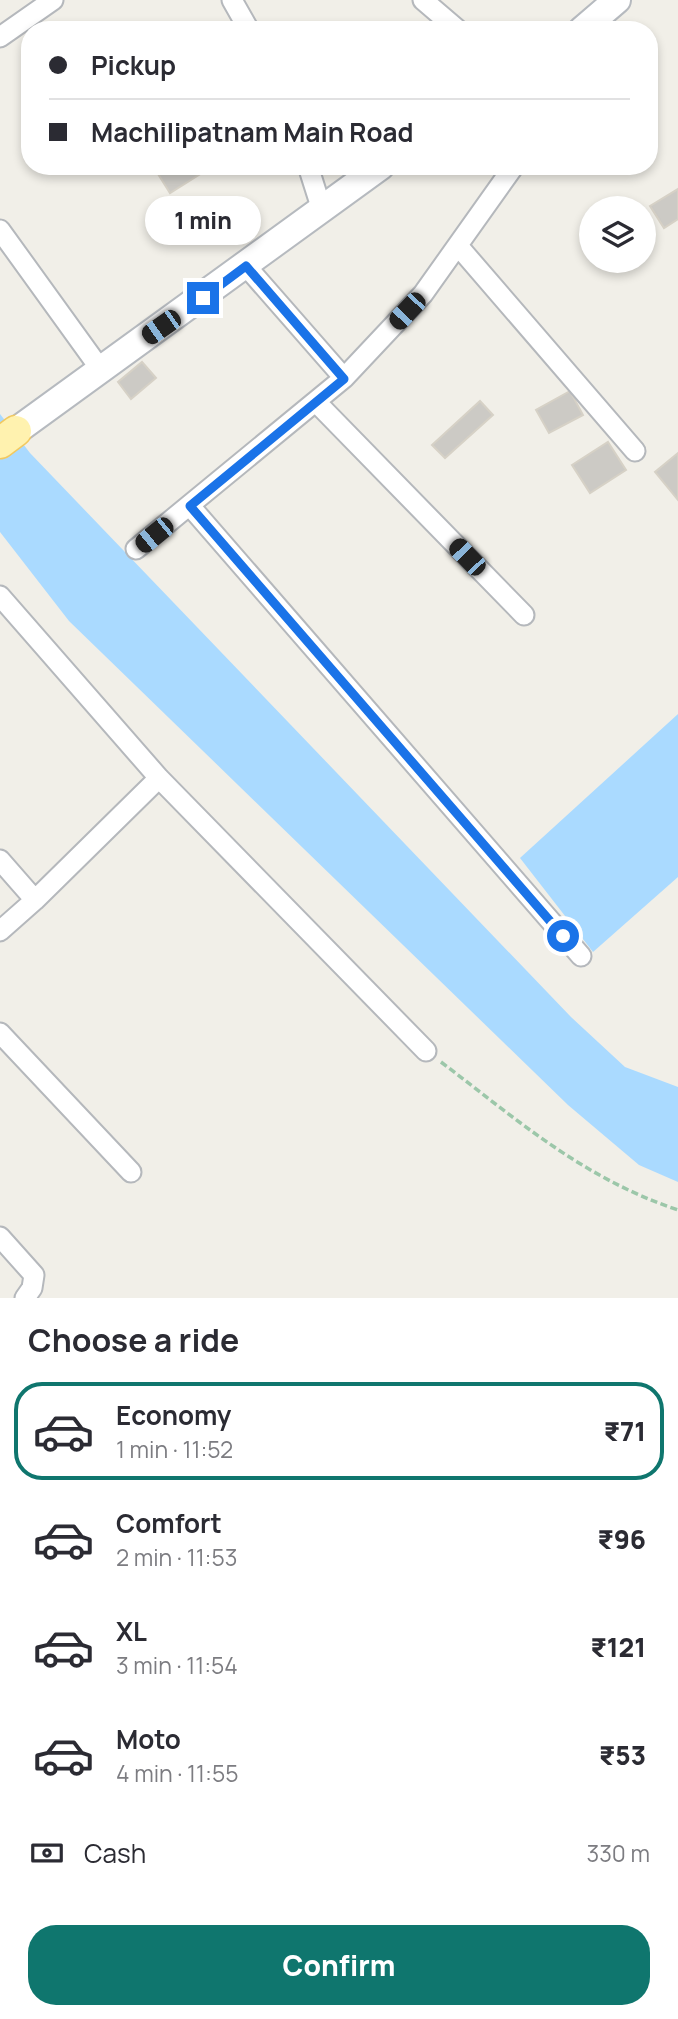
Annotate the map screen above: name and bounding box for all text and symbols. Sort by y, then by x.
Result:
text: Pickup [91,47,176,83]
text: Machilipatnam Main Road [91,114,414,150]
callout: 1 min [145,196,261,246]
map controls [579,196,656,273]
button: layers [579,196,656,273]
text: 1 min [174,204,232,236]
route end [187,282,219,314]
car [385,288,430,334]
car [138,306,185,348]
car [132,514,177,556]
car [445,535,490,579]
route start [547,920,579,952]
text: Choose a ride [28,1318,239,1362]
text: Economy [116,1397,231,1433]
icon: car [32,1400,95,1463]
text: ₹71 [604,1413,646,1449]
text: 1 min · 11:52 [116,1433,233,1465]
text: Comfort [116,1505,222,1541]
icon: car [32,1508,95,1571]
text: ₹96 [597,1521,646,1557]
text: 2 min · 11:53 [116,1541,237,1573]
text: XL [116,1613,147,1649]
icon: car [32,1616,95,1679]
text: ₹121 [590,1629,646,1665]
text: 3 min · 11:54 [116,1649,238,1681]
text: Moto [116,1721,181,1757]
icon: car [32,1724,95,1787]
text: ₹53 [599,1737,646,1773]
text: 4 min · 11:55 [116,1757,239,1789]
icon: cash [28,1834,66,1872]
text: Cash [84,1835,146,1871]
text: 330 m [586,1837,650,1869]
button: Confirm [28,1925,650,2005]

